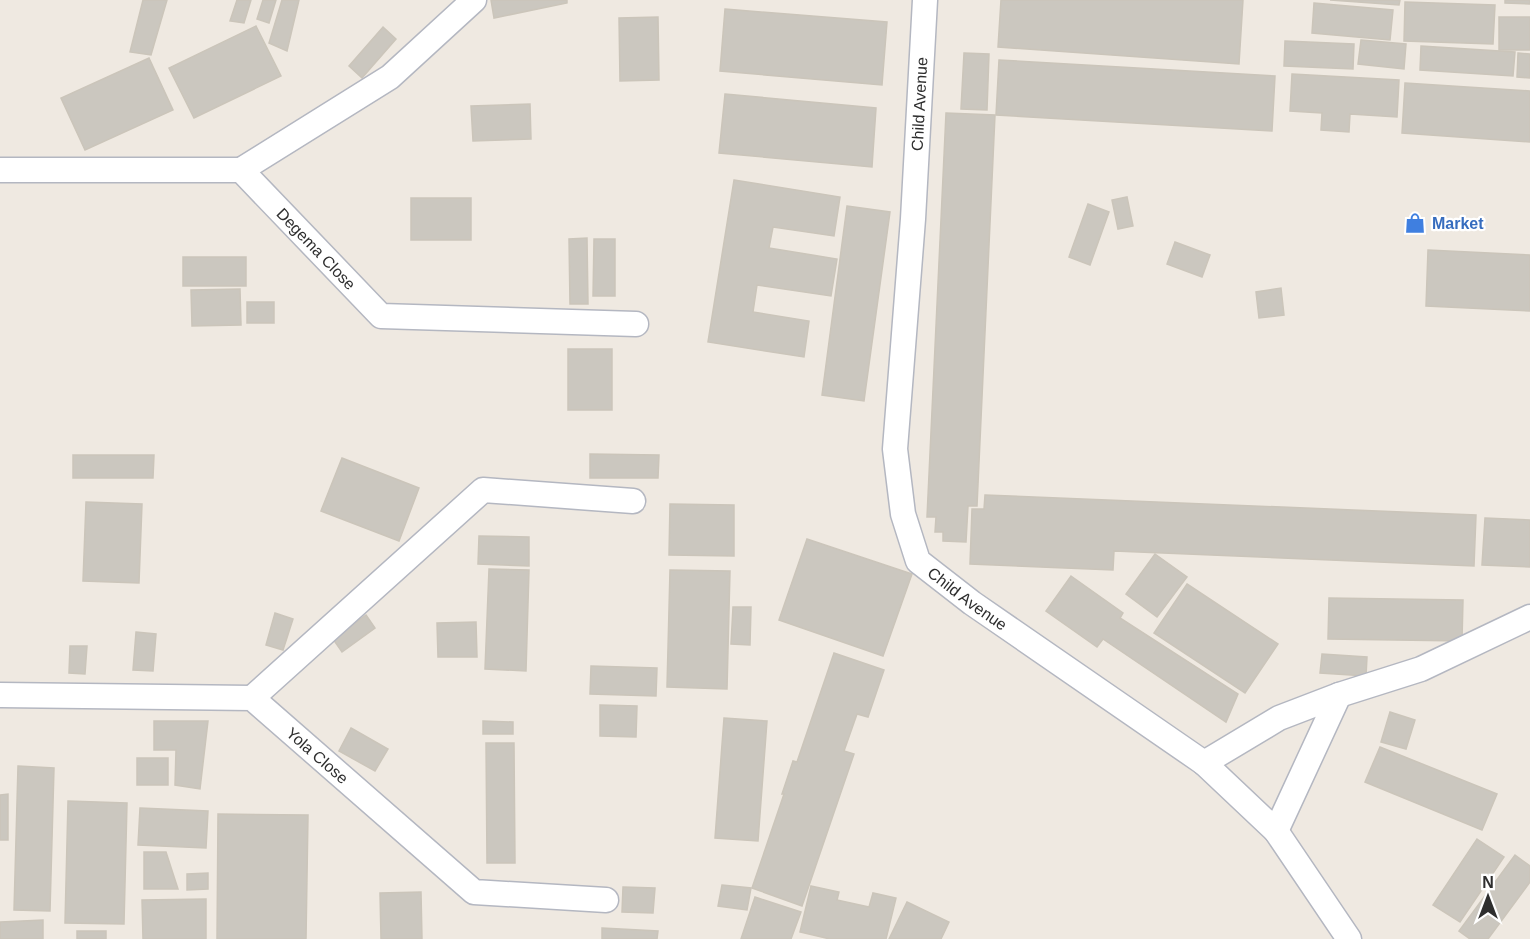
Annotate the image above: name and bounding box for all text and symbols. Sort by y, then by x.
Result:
street label: Child Avenue [909,57,930,151]
street label: Degema Close [273,205,359,293]
shop icon: Market [1403,211,1427,235]
place label: Market [1432,215,1484,232]
street label: Child Avenue [924,564,1010,634]
street label: Yola Close [283,724,351,787]
north arrow [1458,867,1518,927]
text: N [1482,874,1494,891]

